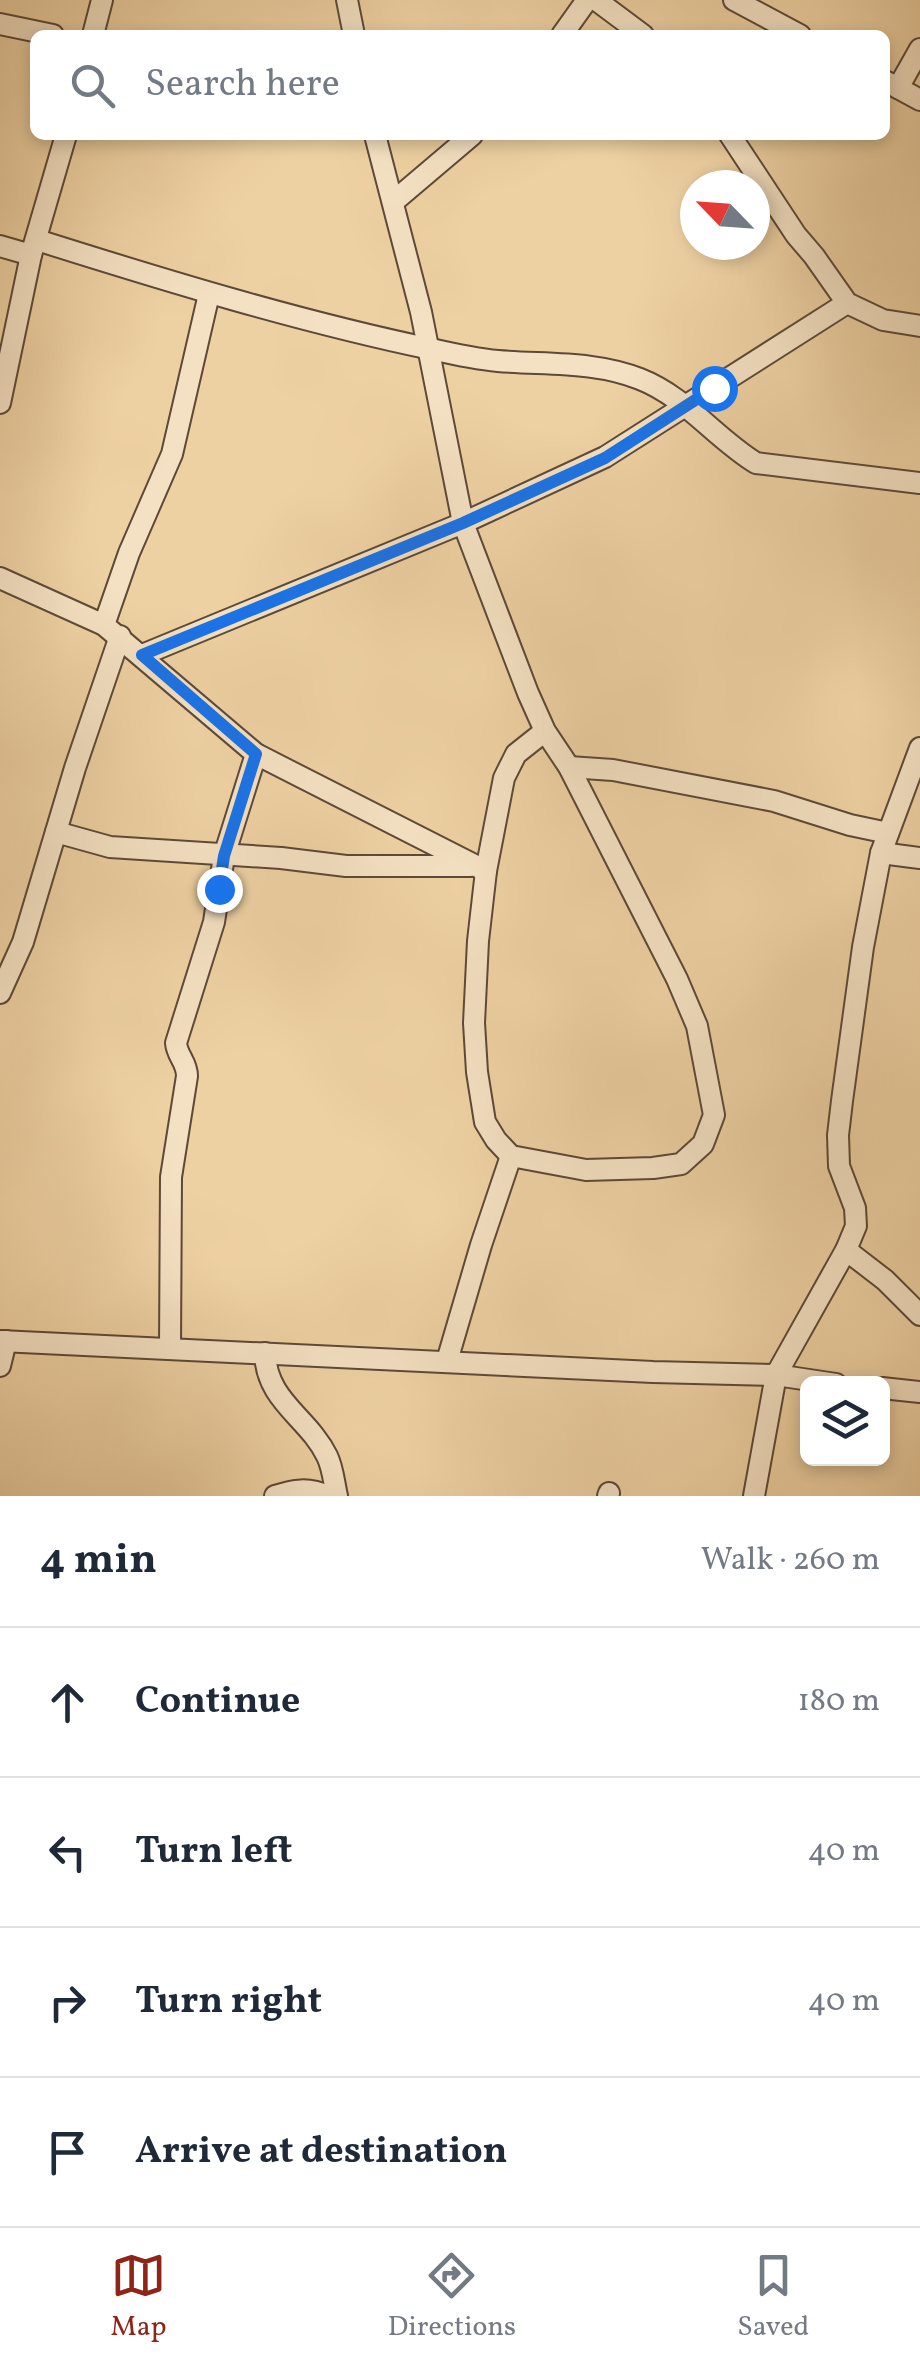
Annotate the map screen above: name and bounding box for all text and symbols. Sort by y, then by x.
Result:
search box [30,30,890,140]
icon: search [65,58,120,113]
text: Search here [145,59,340,112]
north arrow [680,170,770,260]
route start [692,366,738,412]
route end [197,867,243,913]
map controls [800,1376,890,1466]
button: layers [800,1376,890,1466]
text: 4 min [40,1532,157,1591]
text: Walk · 260 m [701,1539,880,1583]
icon: ahead [40,1675,95,1730]
text: Continue [135,1676,300,1729]
text: 180 m [797,1680,880,1724]
icon: left [40,1825,95,1880]
text: Turn left [135,1826,292,1879]
text: 40 m [808,1830,880,1874]
icon: right [40,1975,95,2030]
text: Turn right [135,1976,322,2029]
text: 40 m [808,1980,880,2024]
icon: arrive [40,2125,95,2180]
text: Arrive at destination [135,2126,508,2179]
tab: Map [111,2248,167,2347]
tab: Directions [388,2248,516,2347]
tab: Saved [737,2248,809,2347]

